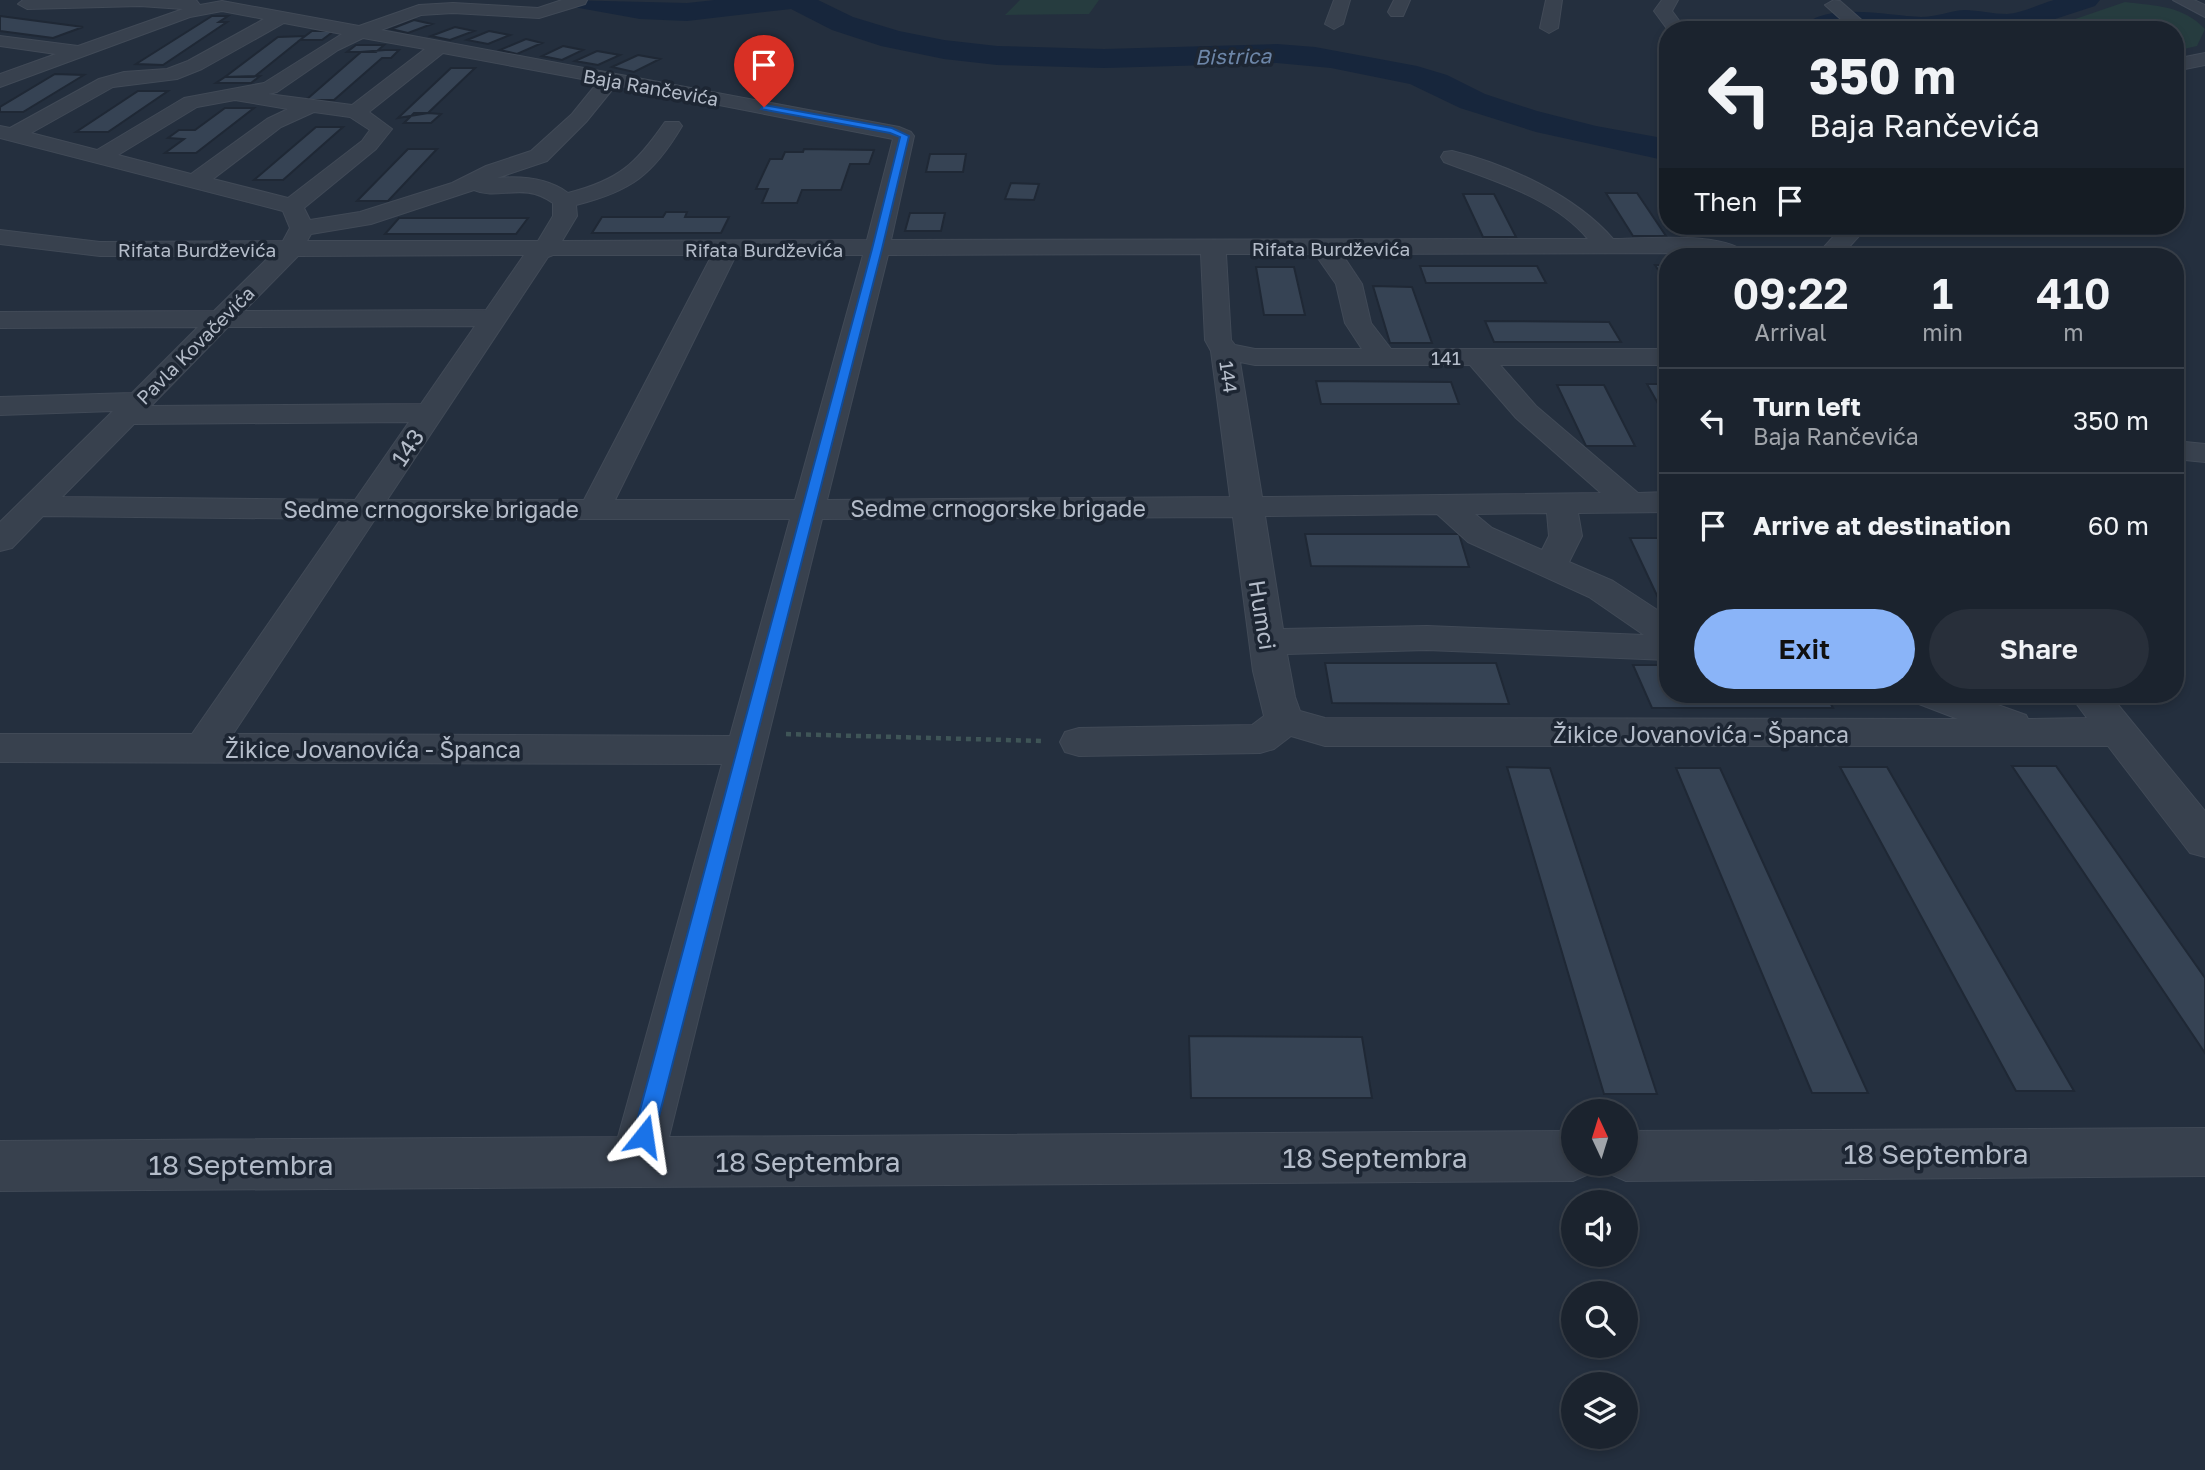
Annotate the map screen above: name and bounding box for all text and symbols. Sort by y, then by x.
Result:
pin [734,35,794,107]
water label: Bistrica [1195,42,1273,70]
icon: arrive [745,46,783,84]
text: 350 m [1809,46,1956,105]
icon: left [1694,49,1785,140]
street label: Baja Rančevića [582,64,720,110]
text: Baja Rančevića [1809,106,2040,144]
icon: arrive [1771,182,1809,220]
text: Then [1694,186,1757,217]
street label: Rifata Burdževića [1252,237,1410,260]
street label: Rifata Burdževića [118,238,276,261]
street label: Rifata Burdževića [685,238,843,261]
text: 09:22 [1732,268,1849,318]
text: 1 [1932,268,1953,318]
text: 410 [2036,268,2111,318]
street label: Pavla Kovačevića [131,281,259,409]
text: Arrival [1755,318,1827,346]
text: min [1922,318,1963,346]
text: m [2063,318,2084,346]
street label: 141 [1431,346,1461,369]
street label: 144 [1215,359,1243,395]
text: Turn left [1753,391,1861,422]
icon: left [1694,402,1732,440]
text: 350 m [2073,405,2149,436]
text: Baja Rančevića [1753,422,1919,450]
street label: 143 [385,423,429,471]
street label: Sedme crnogorske brigade [850,494,1146,522]
street label: Sedme crnogorske brigade [283,495,579,523]
icon: arrive [1694,507,1732,545]
text: Arrive at destination [1753,510,2011,541]
text: 60 m [2088,510,2149,541]
street label: Humci [1244,578,1282,652]
button: Exit [1694,609,1915,689]
button: Share [1929,609,2149,689]
street label: Žikice Jovanovića - Španca [1553,720,1849,748]
street label: Žikice Jovanovića - Španca [225,735,521,763]
position arrow [607,1099,681,1173]
north arrow [1561,1099,1638,1176]
map controls [1561,1099,1638,1449]
street label: 18 Septembra [1844,1137,2028,1170]
street label: 18 Septembra [1283,1141,1467,1174]
street label: 18 Septembra [716,1145,900,1178]
street label: 18 Septembra [149,1148,333,1181]
button: sound [1561,1190,1638,1267]
button: search [1561,1281,1638,1358]
button: layers [1561,1372,1638,1449]

